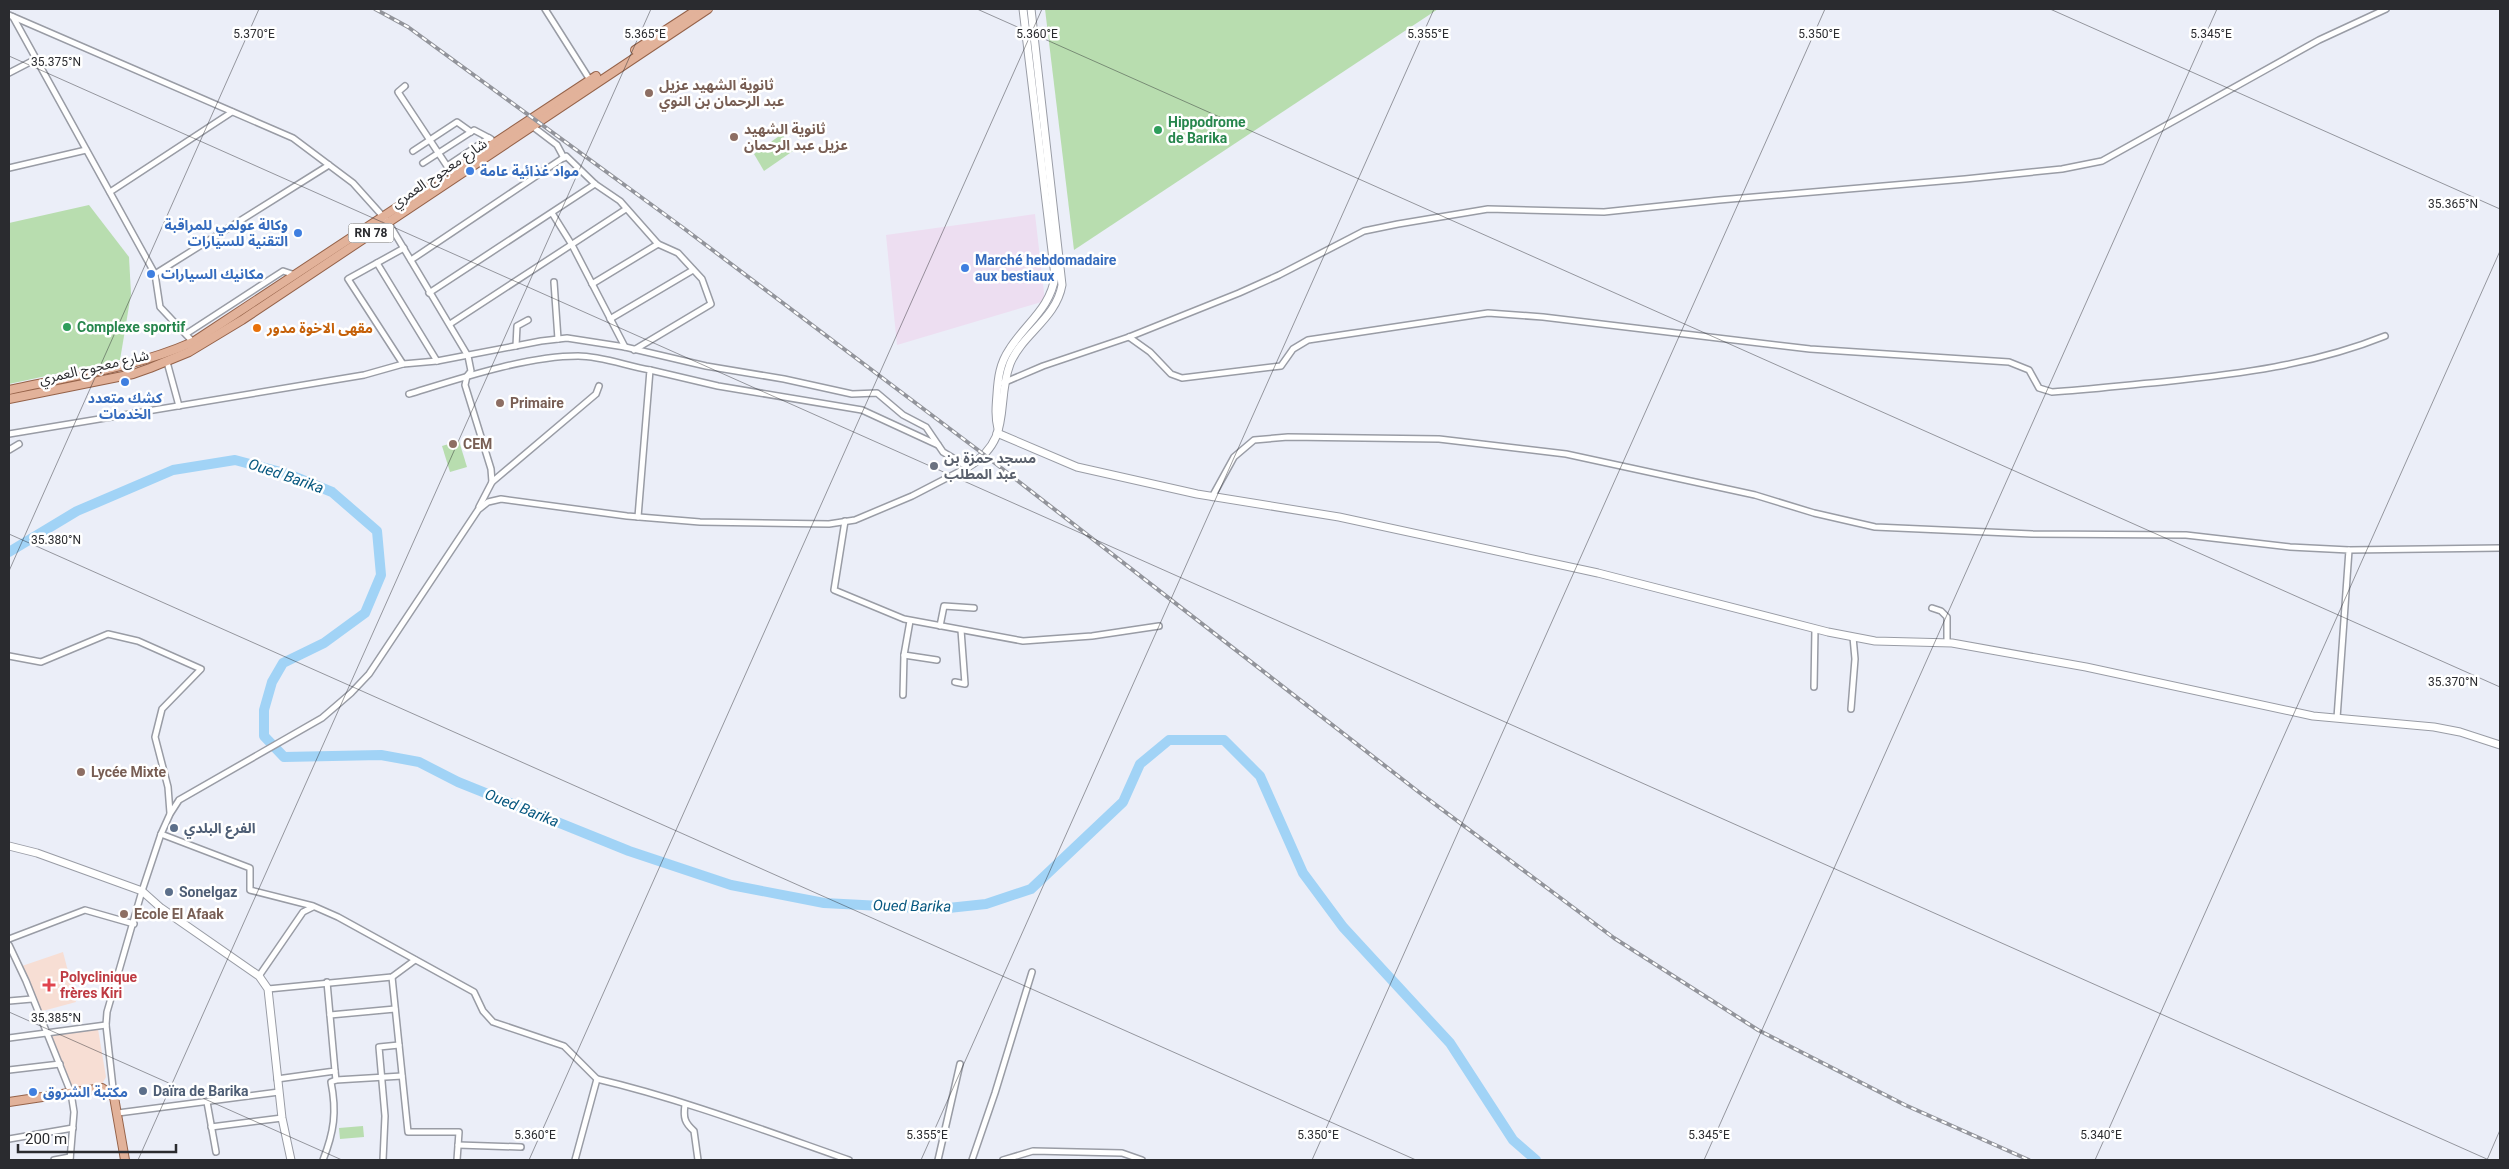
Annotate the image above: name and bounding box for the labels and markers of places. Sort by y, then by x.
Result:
place label: ثانوية الشهيد عزيل عبد الرحمان بن النوي [659,77,785,112]
marker: ثانوية الشهيد عزيل عبد الرحمان بن النوي [643,87,655,99]
place label: Hippodrome de Barika [1168,114,1246,146]
place label: ثانوية الشهيد عزيل عبد الرحمان [744,121,848,154]
marker: Hippodrome de Barika [1152,124,1164,136]
marker: ثانوية الشهيد عزيل عبد الرحمان [728,131,740,143]
place label: مواد غذائية عامة [480,163,579,179]
marker: مواد غذائية عامة [464,165,476,177]
place label: وكالة عولمي للمراقبة التقنية للسيارات [164,217,288,250]
marker: وكالة عولمي للمراقبة التقنية للسيارات [292,227,304,239]
place label: Marché hebdomadaire aux bestiaux [975,252,1117,284]
marker: Marché hebdomadaire aux bestiaux [959,262,971,274]
place label: مكانيك السيارات [161,266,264,283]
marker: مكانيك السيارات [145,268,157,280]
place label: Complexe sportif [77,319,186,335]
place label: مقهى الاخوة مدور [266,320,373,337]
marker: Complexe sportif [61,321,73,333]
marker: مقهى الاخوة مدور [251,322,263,334]
marker: كشك متعدد الخدمات [119,376,131,388]
place label: كشك متعدد الخدمات [88,390,163,422]
place label: Primaire [510,395,564,411]
marker: Primaire [494,397,506,409]
place label: CEM [463,436,492,452]
marker: CEM [447,438,459,450]
place label: مسجد حمزة بن عبد المطلب [944,450,1036,482]
marker: مسجد حمزة بن عبد المطلب [928,460,940,472]
place label: Lycée Mixte [91,764,166,780]
marker: Lycée Mixte [75,766,87,778]
place label: الفرع البلدي [184,820,256,839]
marker: الفرع البلدي [168,822,180,834]
place label: Sonelgaz [179,884,237,900]
marker: Sonelgaz [163,886,175,898]
place label: Ecole El Afaak [134,906,224,922]
marker: Ecole El Afaak [118,908,130,920]
place label: Polyclinique frères Kiri [60,969,137,1001]
marker: Polyclinique frères Kiri [42,978,56,992]
place label: Daïra de Barika [153,1083,249,1099]
place label: مكتبة الشروق [43,1084,128,1101]
marker: Daïra de Barika [137,1085,149,1097]
marker: مكتبة الشروق [27,1086,39,1098]

